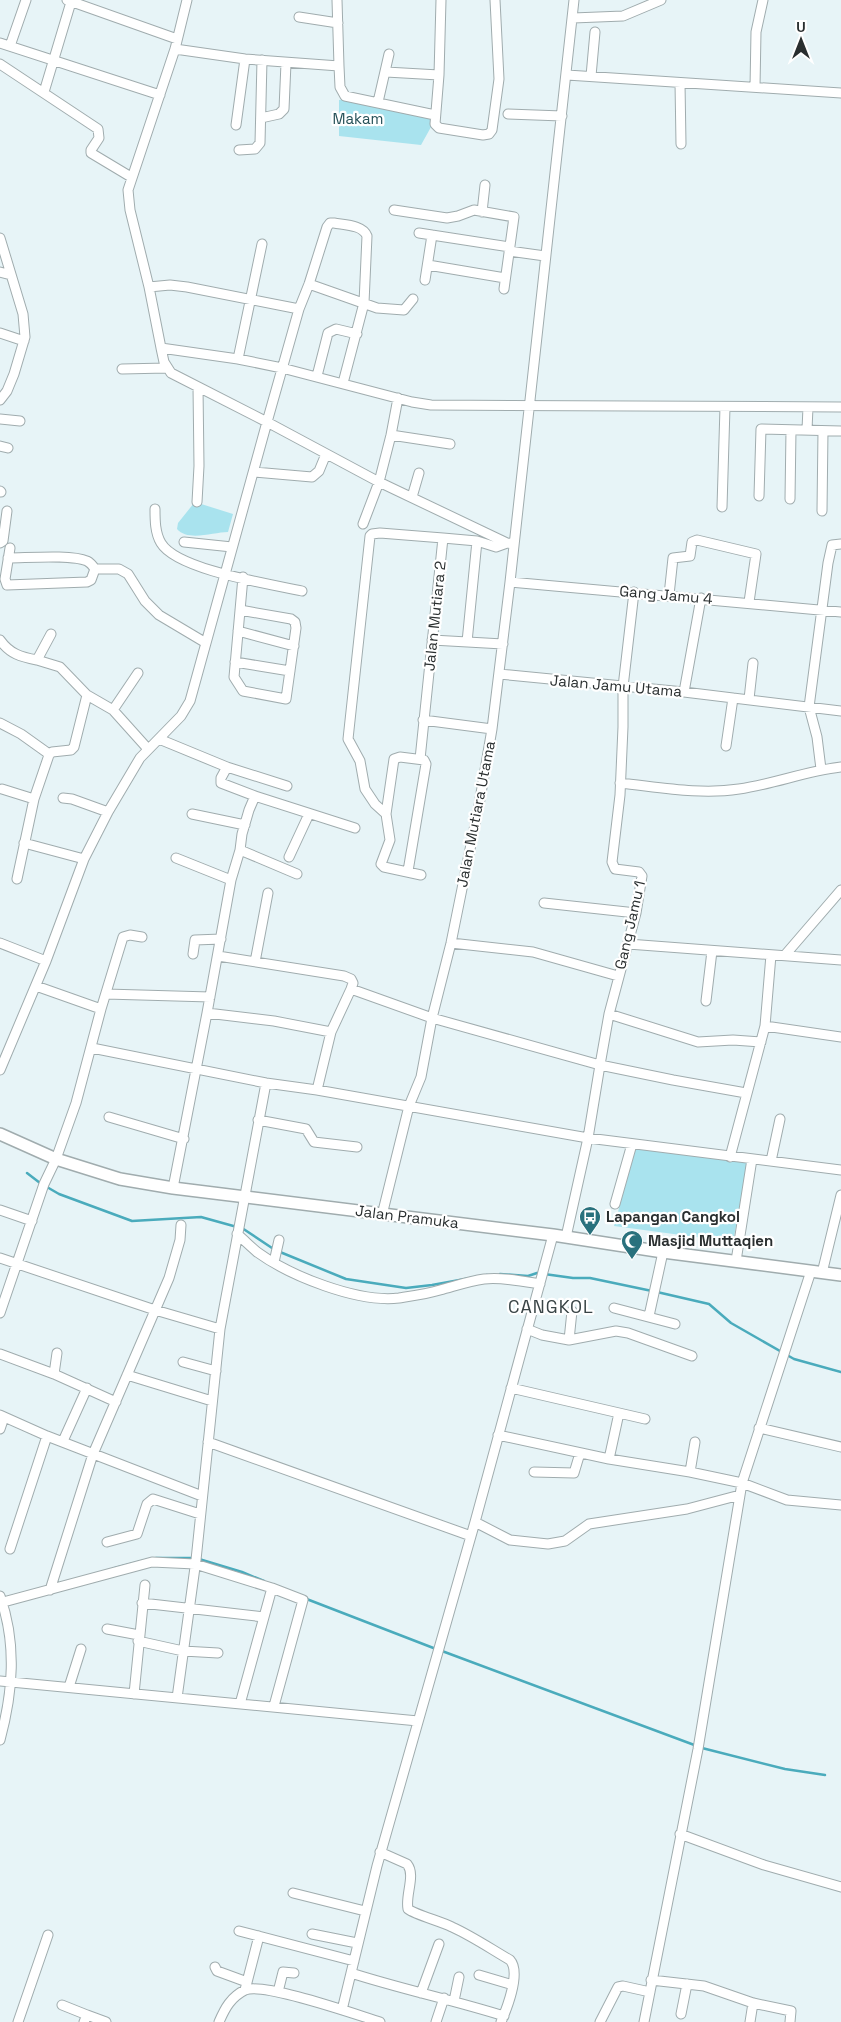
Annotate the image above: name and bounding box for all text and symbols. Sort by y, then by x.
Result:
north arrow [776,15,826,65]
text: U [796,18,806,36]
park label: Makam [332,109,384,128]
street label: Jalan Mutiara 2 [419,560,450,672]
street label: Gang Jamu 4 [619,581,713,608]
street label: Jalan Jamu Utama [549,670,683,701]
street label: Jalan Mutiara Utama [452,739,499,889]
street label: Gang Jamu 1 [610,879,649,971]
street label: Jalan Pramuka [354,1201,460,1232]
bus stop icon: Lapangan Cangkol [578,1205,602,1236]
place label: Lapangan Cangkol [606,1207,740,1226]
mosque icon: Masjid Muttaqien [620,1229,644,1260]
place label: Masjid Muttaqien [648,1231,773,1250]
district label: CANGKOL [508,1295,594,1318]

